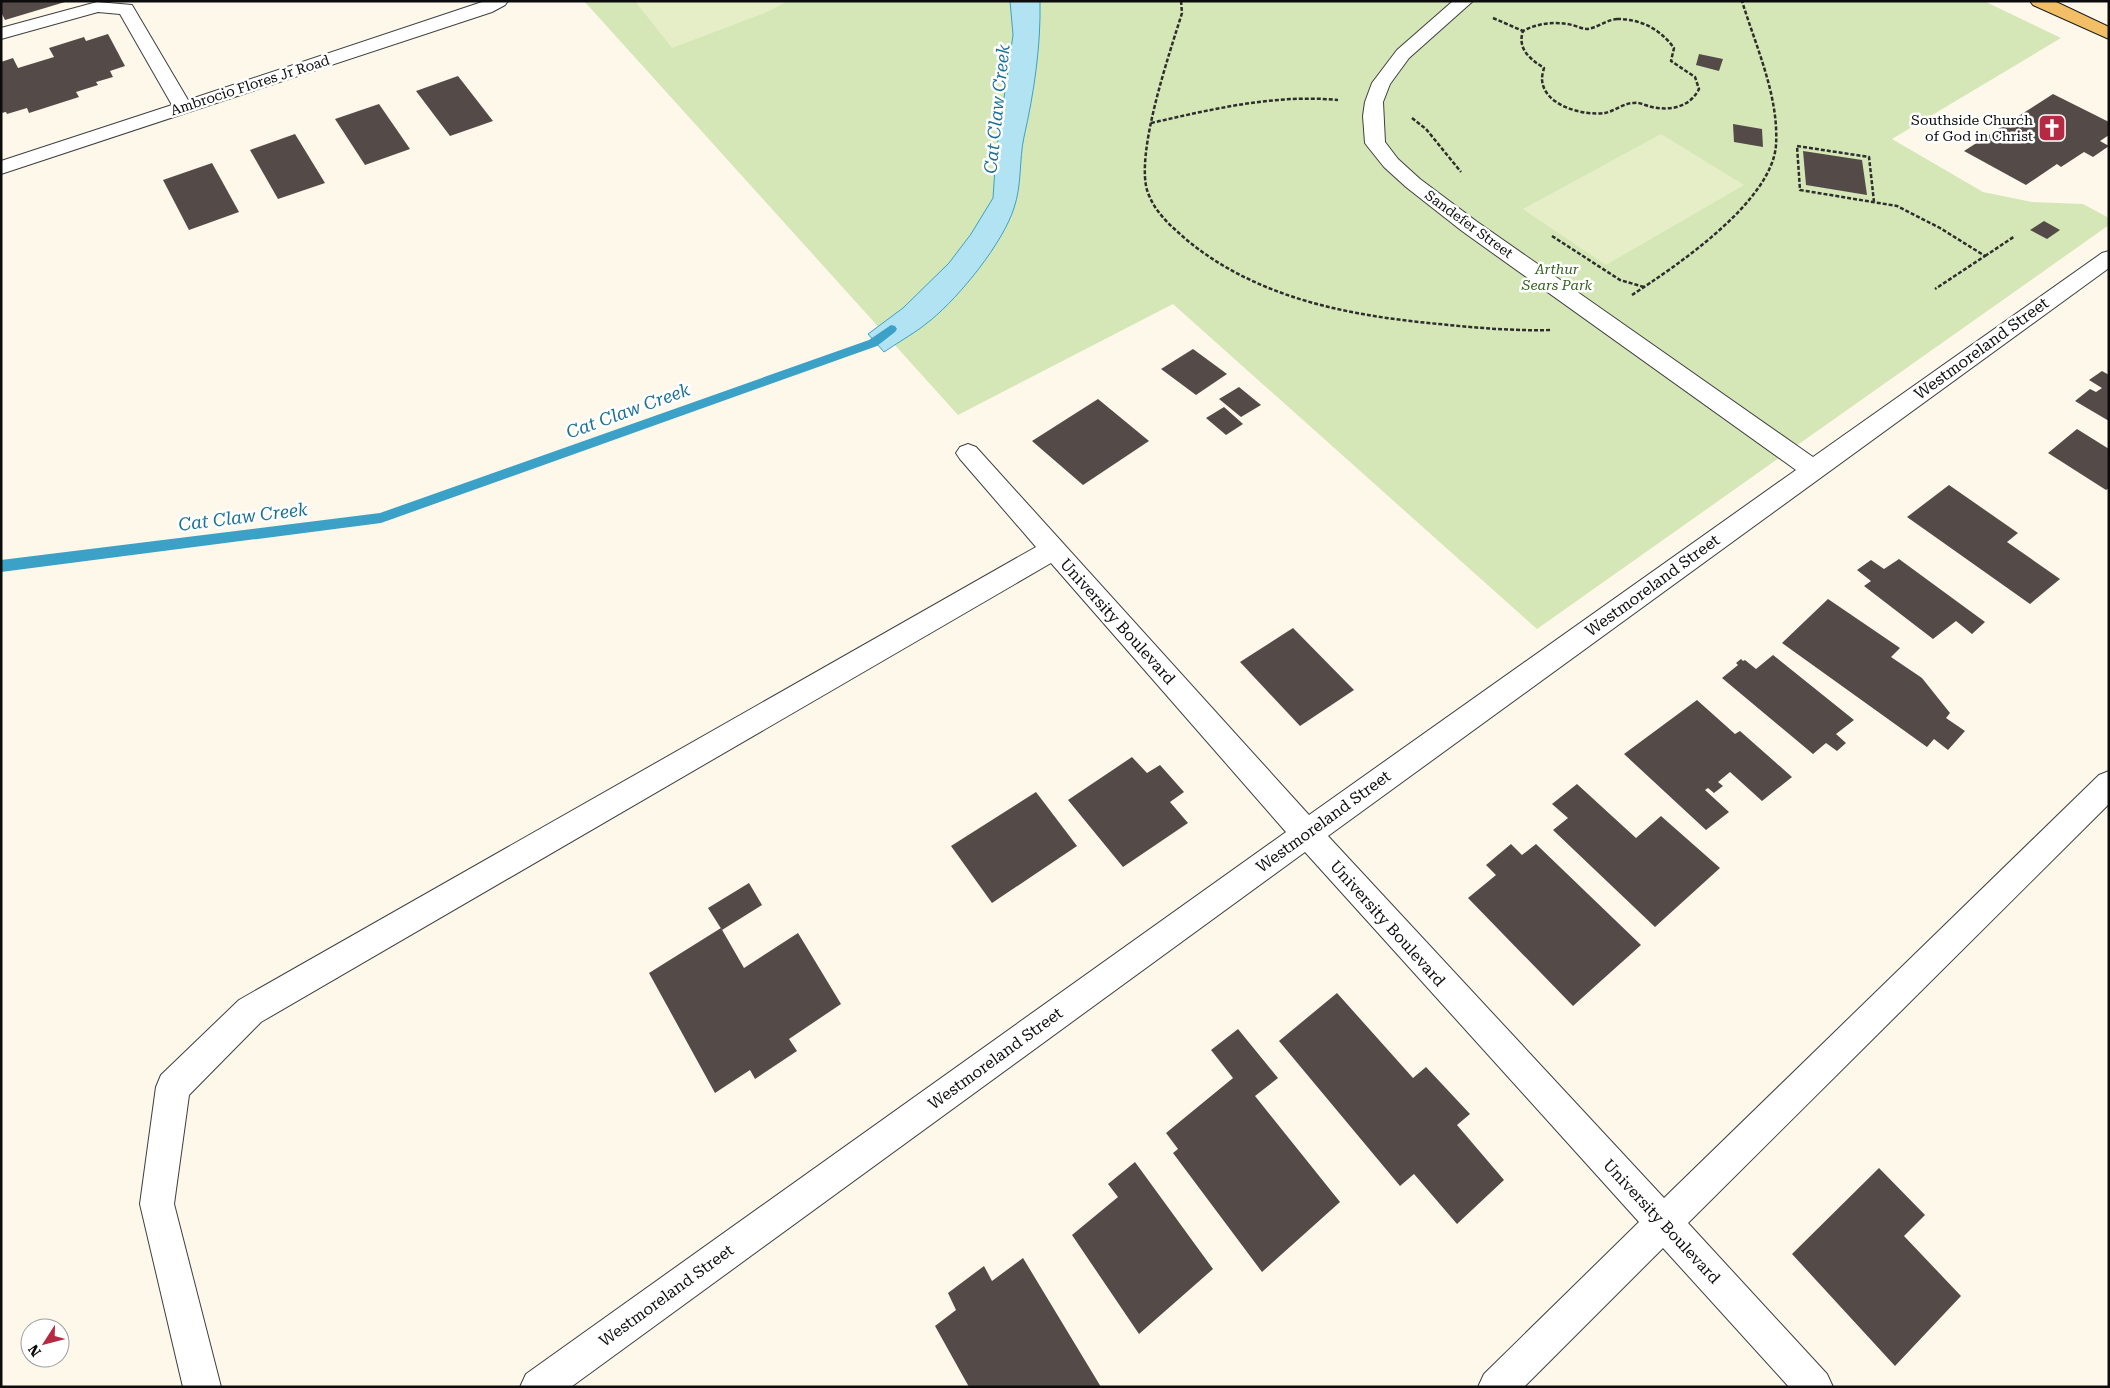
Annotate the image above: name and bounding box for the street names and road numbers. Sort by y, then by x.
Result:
street label: Ambrocio Flores Jr Road [168,52,332,118]
street label: Sandefer Street [1422,187,1516,261]
street label: Westmoreland Street [1910,293,2052,404]
street label: Westmoreland Street [1581,530,1723,641]
street label: University Boulevard [1056,554,1179,688]
street label: Westmoreland Street [1252,766,1394,877]
street label: University Boulevard [1326,856,1449,990]
street label: Westmoreland Street [924,1003,1066,1114]
street label: University Boulevard [1599,1155,1724,1287]
street label: Westmoreland Street [595,1240,737,1351]

